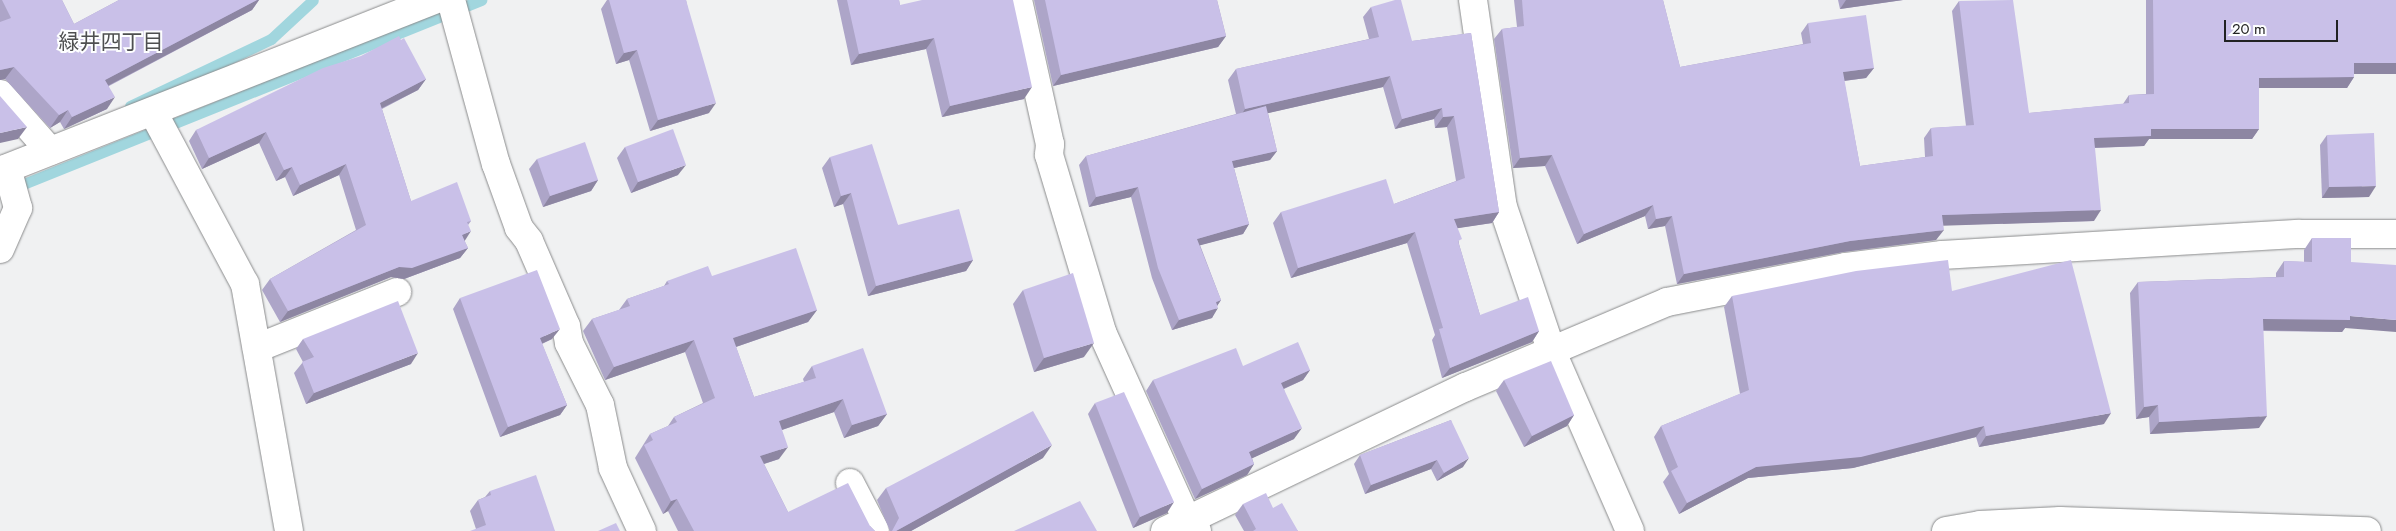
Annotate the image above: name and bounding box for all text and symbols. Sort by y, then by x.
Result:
scale bar [2226,10,2340,42]
text: 20 m [2232,18,2266,40]
district label: 緑井四丁目 [59,29,163,55]

